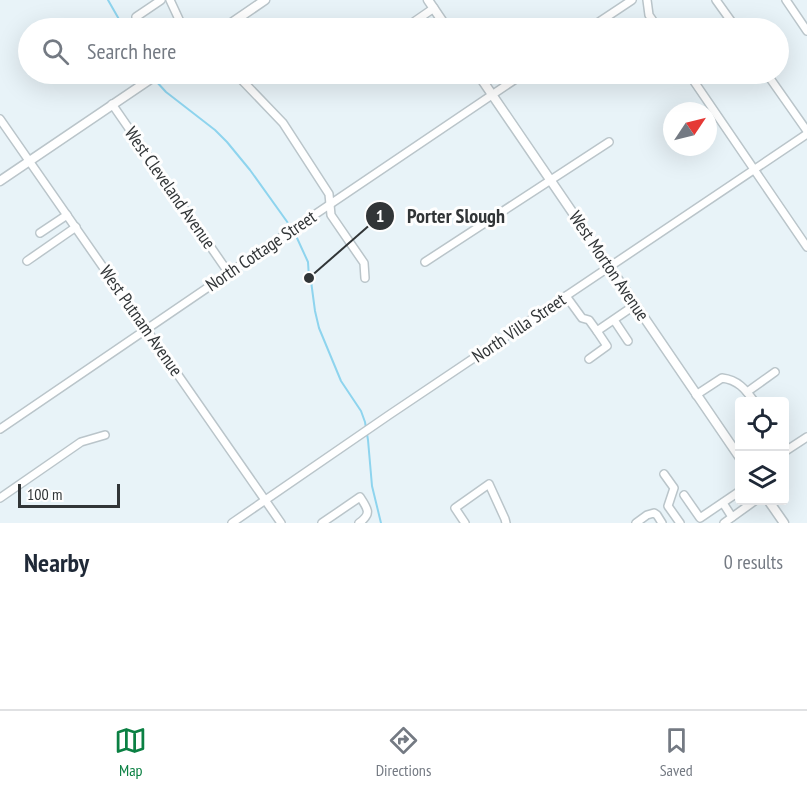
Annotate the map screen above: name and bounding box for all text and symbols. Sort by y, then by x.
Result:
search box [18,18,789,84]
icon: search [39,35,72,68]
text: Search here [87,37,176,65]
north arrow [663,102,717,156]
street label: West Cleveland Avenue [120,122,221,253]
callout: Porter Slough [365,197,517,235]
text: Porter Slough [407,203,505,229]
text: 1 [376,204,384,227]
street label: North Cottage Street [201,205,320,296]
street label: West Morton Avenue [564,206,655,325]
street label: West Putnam Avenue [95,261,188,380]
street label: North Villa Street [468,288,570,367]
map controls [735,397,789,505]
button: locate [735,397,789,451]
button: layers [735,451,789,505]
scale bar [18,481,120,508]
text: 100 m [27,484,62,504]
text: Nearby [24,546,89,579]
text: 0 results [724,549,783,575]
tab: Map [114,724,147,780]
tab: Directions [376,724,431,780]
tab: Saved [660,724,693,780]

